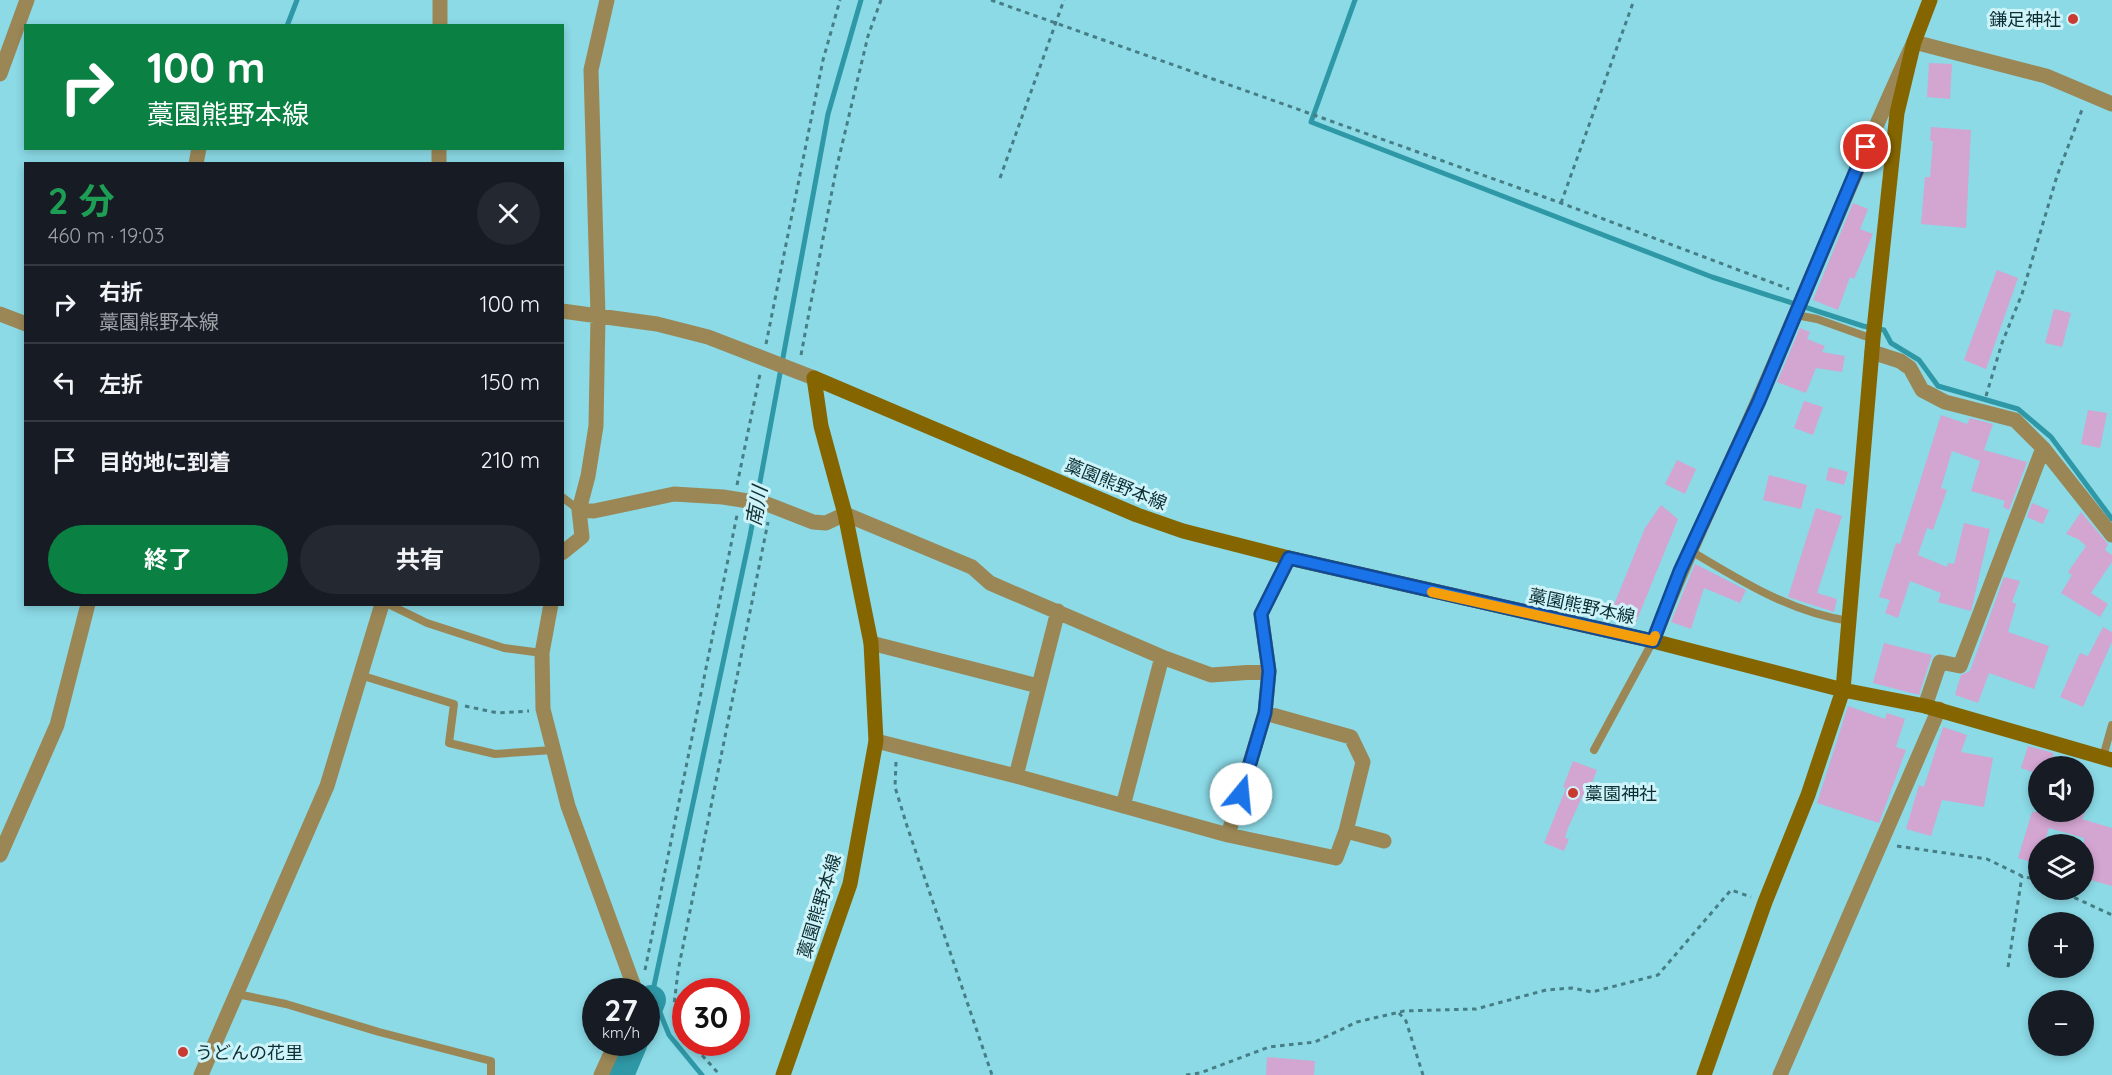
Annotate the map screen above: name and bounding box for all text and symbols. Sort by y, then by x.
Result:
place label: 鎌足神社 [1989,8,2061,31]
marker: 鎌足神社 [2066,12,2080,26]
text: 100 m [147,41,265,94]
icon: right [48,48,126,126]
text: 藁園熊野本線 [147,97,309,131]
pin [1840,121,1891,172]
icon: arrive [1849,130,1882,163]
text: 2 分 [48,178,115,223]
button: close [477,182,540,245]
text: 460 m · 19:03 [48,223,164,248]
text: 右折 [99,278,143,306]
icon: right [48,288,81,321]
text: 100 m [480,290,540,318]
text: 藁園熊野本線 [99,309,219,334]
icon: left [48,366,81,399]
text: 150 m [481,368,540,396]
text: 左折 [99,370,143,398]
icon: arrive [48,444,81,477]
text: 210 m [481,446,540,474]
text: 目的地に到着 [99,448,231,476]
street label: 藁園熊野本線 [1062,453,1170,515]
water label: 南川 [740,482,772,528]
button: 終了 [48,525,288,594]
button: 共有 [300,525,540,594]
street label: 藁園熊野本線 [1527,584,1637,628]
map controls [2028,756,2094,1056]
button: sound [2028,756,2094,822]
position arrow [1209,762,1273,826]
place label: 藁園神社 [1585,782,1657,805]
marker: 藁園神社 [1566,786,1580,800]
button: layers [2028,834,2094,900]
street label: 藁園熊野本線 [792,851,846,961]
button: + [2028,912,2094,978]
speed limit sign: 30 [672,978,750,1056]
button: − [2028,990,2094,1056]
text: 27 [604,991,638,1029]
text: km/h [602,1023,640,1042]
place label: うどんの花里 [195,1041,303,1064]
marker: うどんの花里 [176,1045,190,1059]

